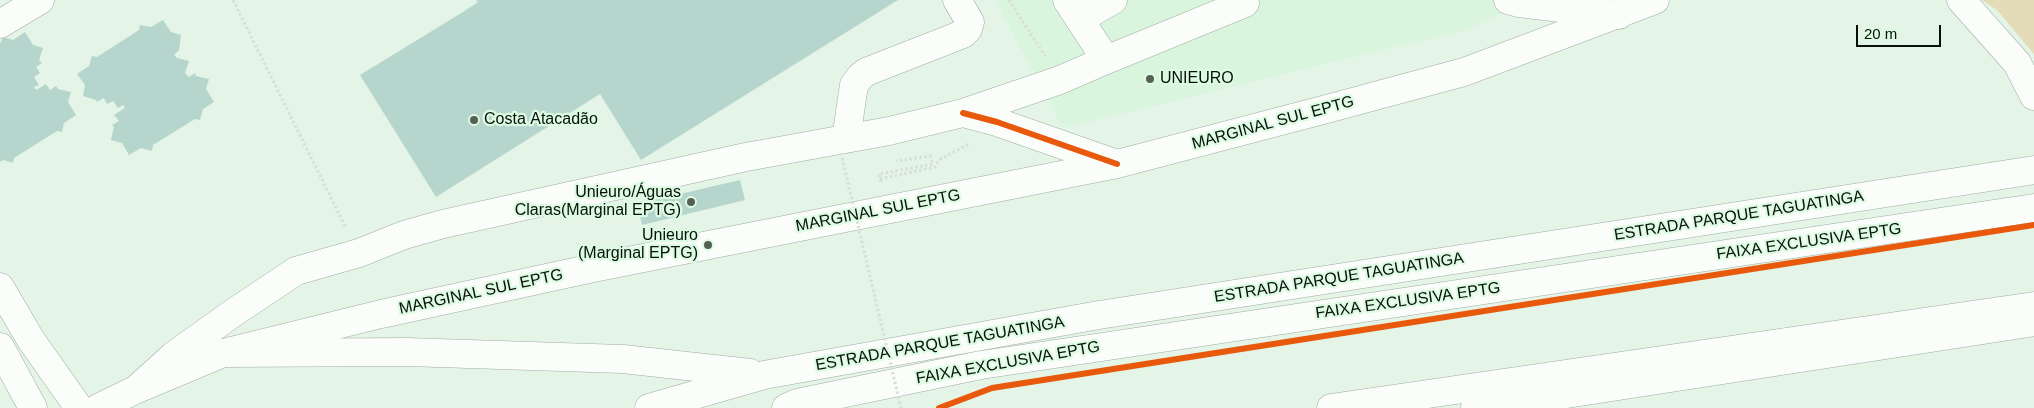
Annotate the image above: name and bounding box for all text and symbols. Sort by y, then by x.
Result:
scale bar [1859,15,1944,47]
text: 20 m [1864,25,1897,42]
place label: UNIEURO [1160,69,1234,89]
marker: UNIEURO [1144,73,1156,85]
street label: MARGINAL SUL EPTG [1190,92,1356,154]
place label: Costa Atacadão [484,110,598,130]
marker: Costa Atacadão [468,114,480,126]
place label: Unieuro/Águas Claras(Marginal EPTG) [515,183,681,221]
street label: MARGINAL SUL EPTG [794,186,962,236]
street label: ESTRADA PARQUE TAGUATINGA [1613,187,1865,245]
marker: Unieuro/Águas Claras(Marginal EPTG) [685,196,697,208]
street label: FAIXA EXCLUSIVA EPTG [1715,220,1903,264]
place label: Unieuro (Marginal EPTG) [578,226,698,264]
marker: Unieuro (Marginal EPTG) [702,239,714,251]
street label: ESTRADA PARQUE TAGUATINGA [1213,249,1465,307]
street label: MARGINAL SUL EPTG [397,265,565,319]
street label: FAIXA EXCLUSIVA EPTG [1314,279,1502,323]
street label: ESTRADA PARQUE TAGUATINGA [814,313,1066,375]
street label: FAIXA EXCLUSIVA EPTG [915,337,1101,389]

